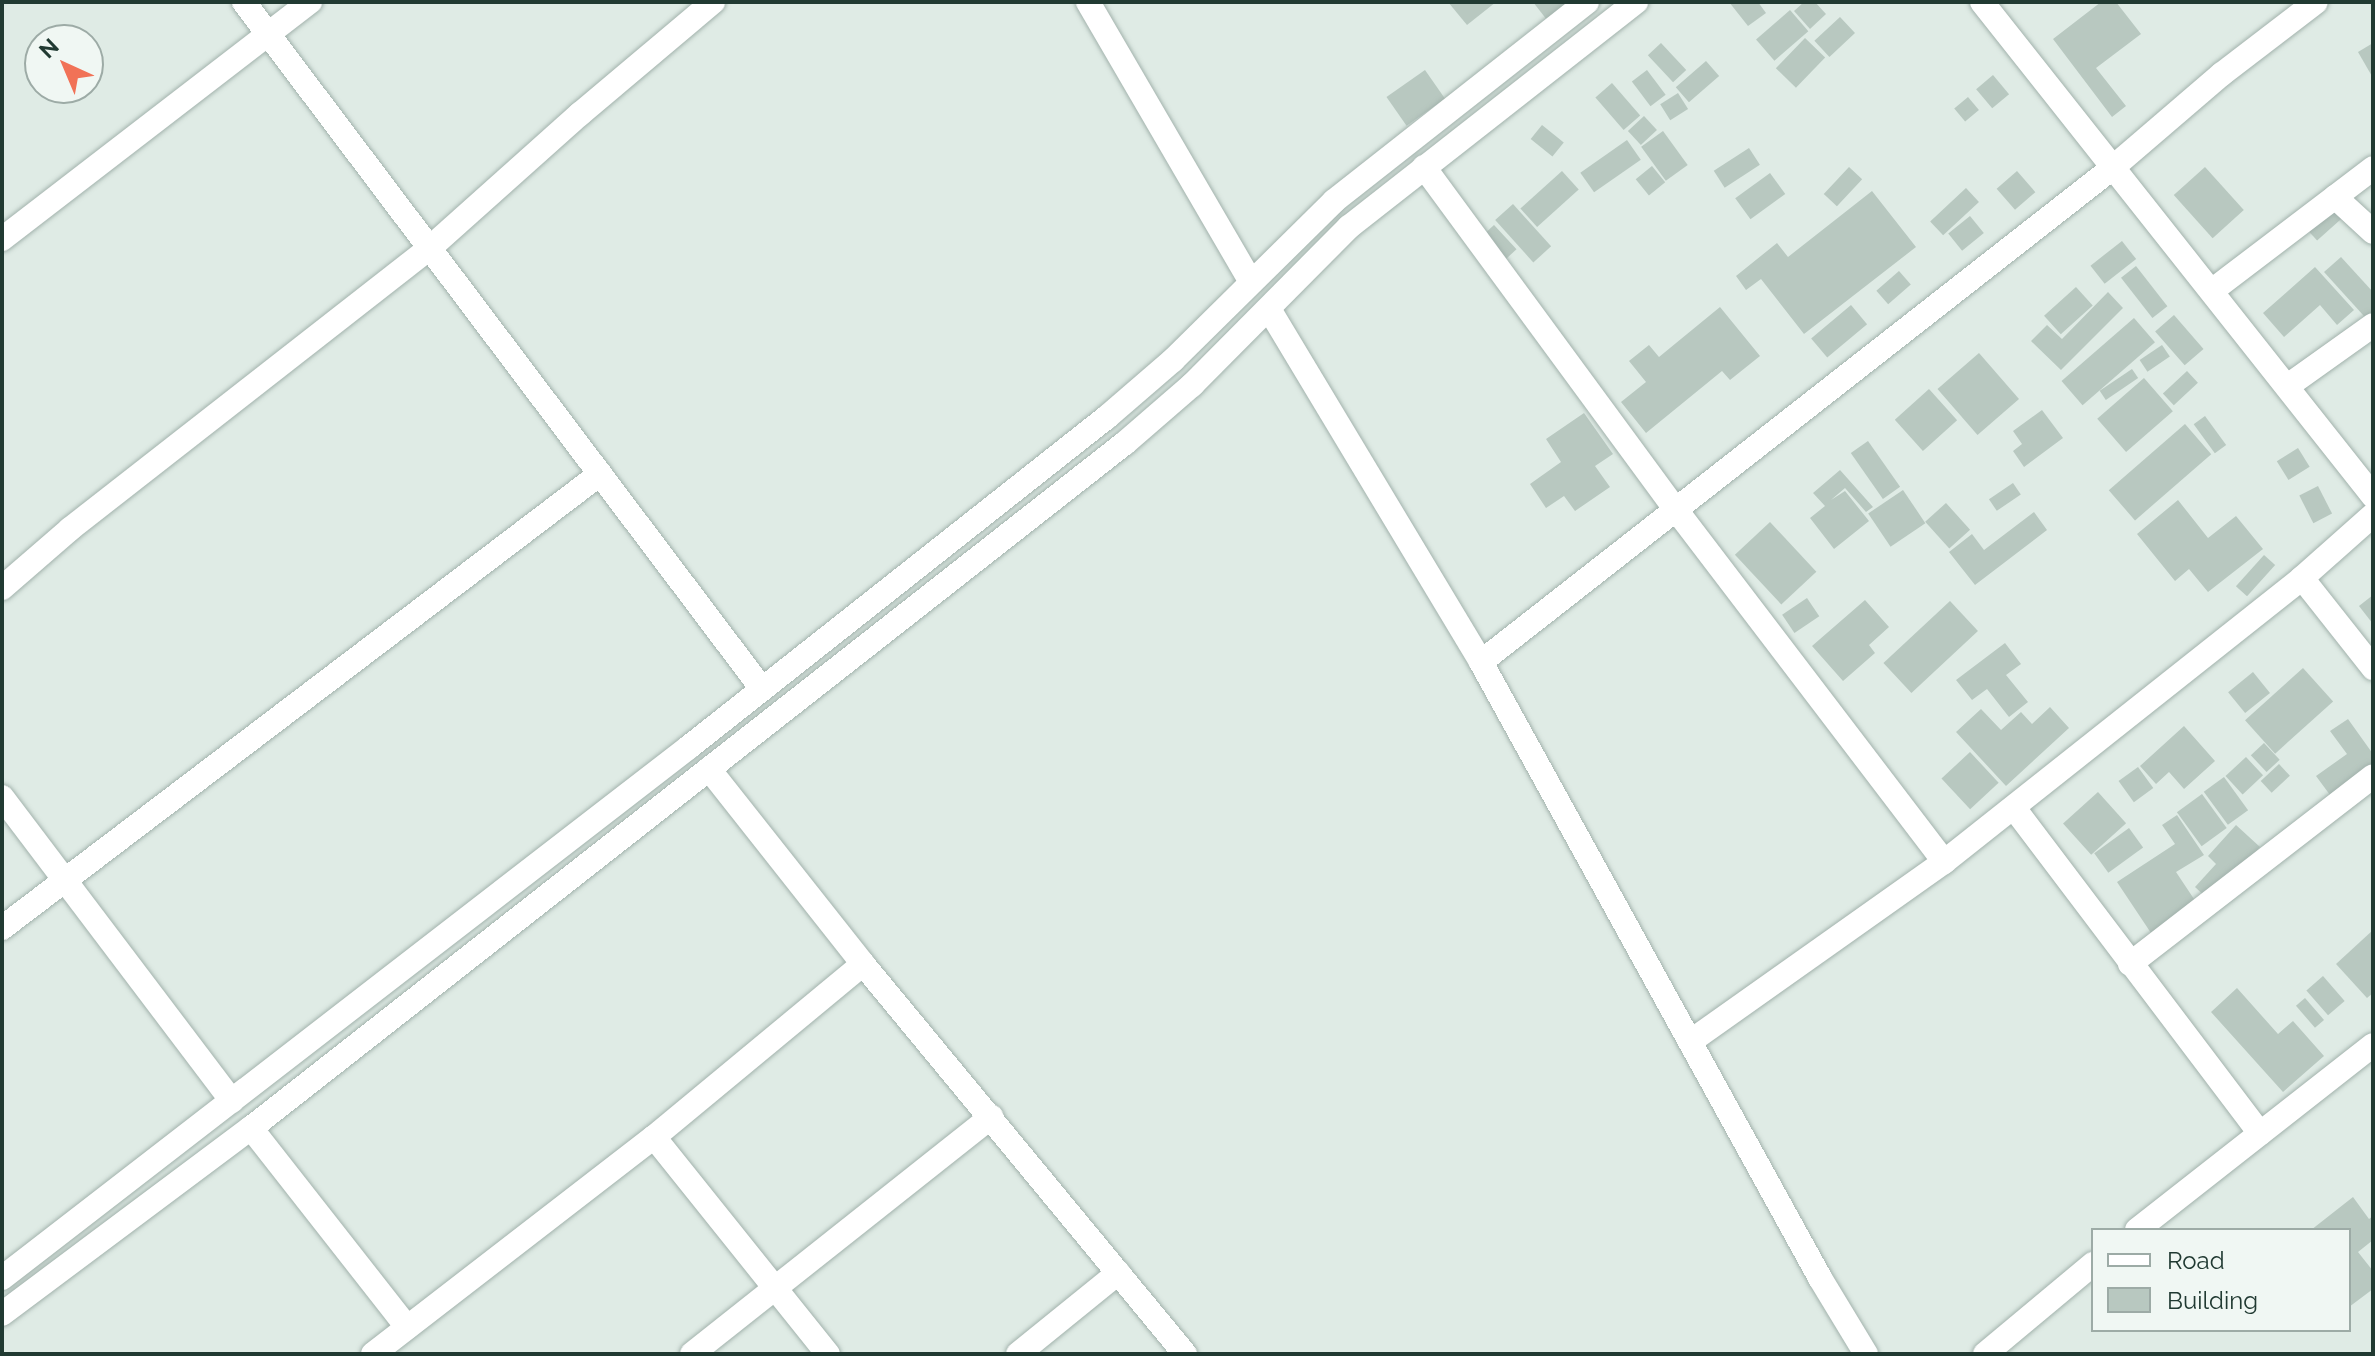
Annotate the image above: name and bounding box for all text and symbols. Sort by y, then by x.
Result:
north arrow [24,24,104,104]
text: N [34,33,64,63]
legend [2091,1228,2351,1332]
text: Road [2167,1246,2225,1275]
text: Building [2167,1286,2258,1315]

